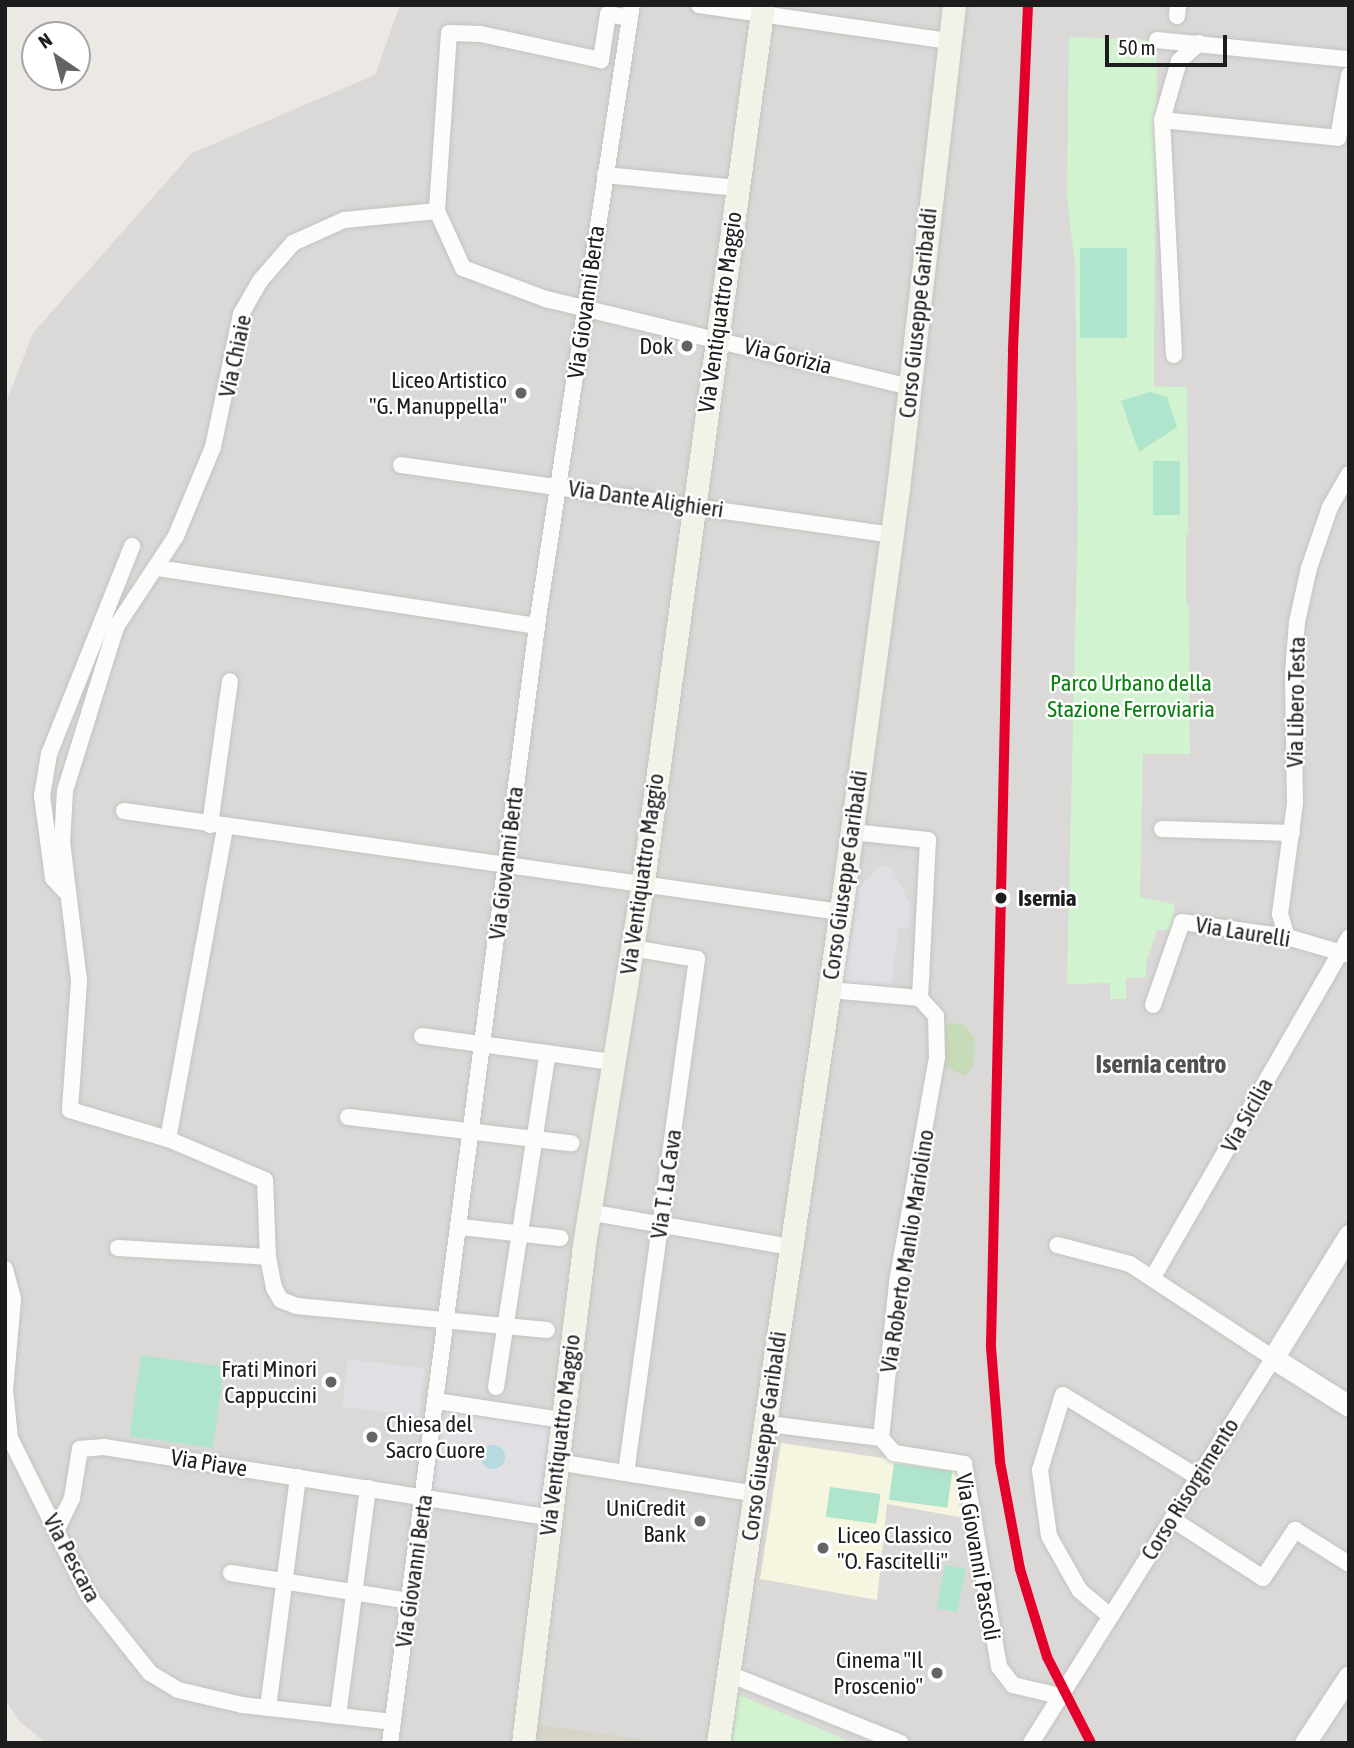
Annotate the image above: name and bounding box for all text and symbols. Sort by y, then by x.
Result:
north arrow [21,21,91,91]
scale bar [1109,21,1232,65]
text: N [34,28,56,53]
text: 50 m [1118,35,1156,59]
street label: Corso Giuseppe Garibaldi [893,207,943,419]
street label: Via Ventiquattro Maggio [692,210,748,414]
street label: Via Giovanni Berta [562,224,610,380]
street label: Via Chiaie [213,312,257,400]
place label: Dok [639,332,673,360]
street label: Via Gorizia [741,332,835,380]
marker: Dok [679,338,695,354]
place label: Liceo Artistico "G. Manuppella" [369,366,507,420]
marker: Liceo Artistico "G. Manuppella" [513,385,529,401]
street label: Via Dante Alighieri [567,474,725,524]
street label: Via Libero Testa [1281,636,1311,768]
park label: Parco Urbano della Stazione Ferroviaria [1047,669,1215,723]
street label: Corso Giuseppe Garibaldi [817,769,873,981]
street label: Via Ventiquattro Maggio [614,772,670,976]
street label: Via Giovanni Berta [483,785,529,941]
place label: Isernia [1018,884,1076,912]
marker: Isernia [990,887,1012,909]
street label: Via Laurelli [1194,911,1292,953]
district label: Isernia centro [1096,1049,1226,1081]
street label: Via Sicilia [1215,1073,1279,1157]
street label: Via T. La Cava [645,1127,687,1241]
street label: Via Roberto Manlio Mariolino [874,1127,940,1375]
street label: Corso Giuseppe Garibaldi [736,1330,792,1542]
street label: Via Ventiquattro Maggio [534,1333,586,1537]
place label: Frati Minori Cappuccini [221,1355,317,1409]
marker: Frati Minori Cappuccini [323,1374,339,1390]
place label: Chiesa del Sacro Cuore [386,1410,485,1464]
street label: Corso Risorgimento [1135,1413,1245,1565]
marker: Chiesa del Sacro Cuore [364,1429,380,1445]
street label: Via Piave [169,1443,249,1483]
street label: Via Giovanni Pascoli [950,1471,1006,1643]
street label: Via Giovanni Berta [390,1493,438,1649]
place label: UniCredit Bank [606,1494,686,1548]
street label: Via Pescara [37,1509,107,1607]
marker: UniCredit Bank [692,1513,708,1529]
place label: Liceo Classico "O. Fascitelli" [837,1521,952,1575]
marker: Liceo Classico "O. Fascitelli" [815,1540,831,1556]
place label: Cinema "Il Proscenio" [833,1646,923,1700]
marker: Cinema "Il Proscenio" [929,1665,945,1681]

